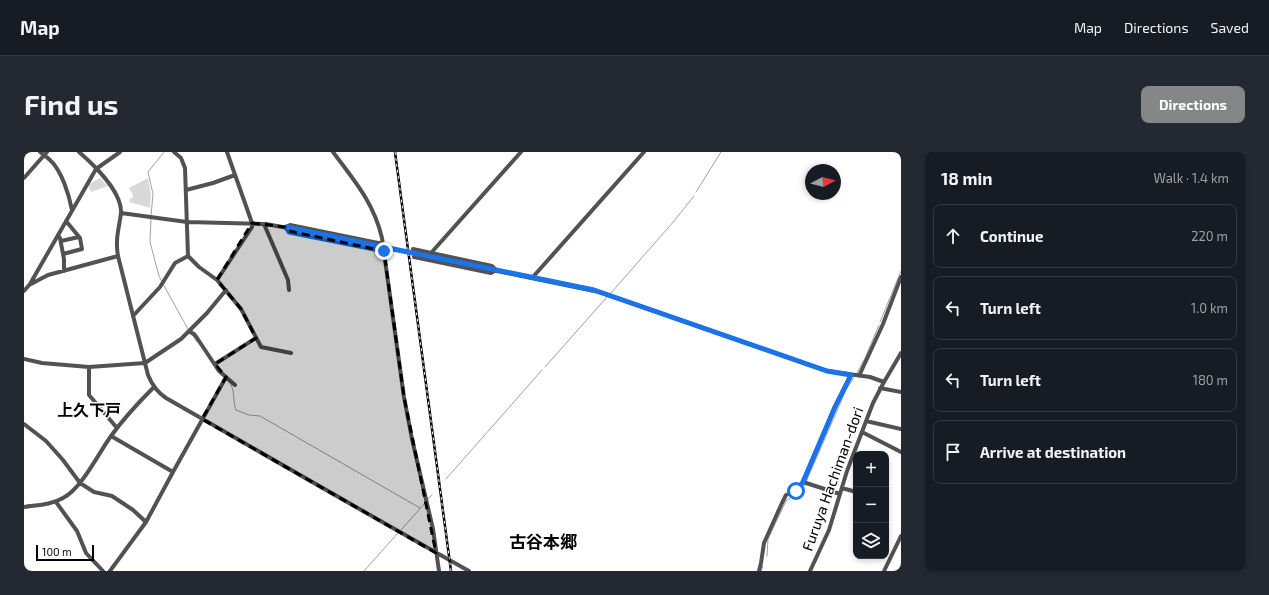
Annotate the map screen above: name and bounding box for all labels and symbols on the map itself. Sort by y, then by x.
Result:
north arrow [805,164,841,200]
route end [375,242,393,260]
district label: 上久下戸 [57,400,121,419]
street label: Furuya Hachiman-dori [798,404,867,553]
route start [787,482,805,500]
district label: 古谷本郷 [509,531,577,551]
scale bar [36,543,94,562]

